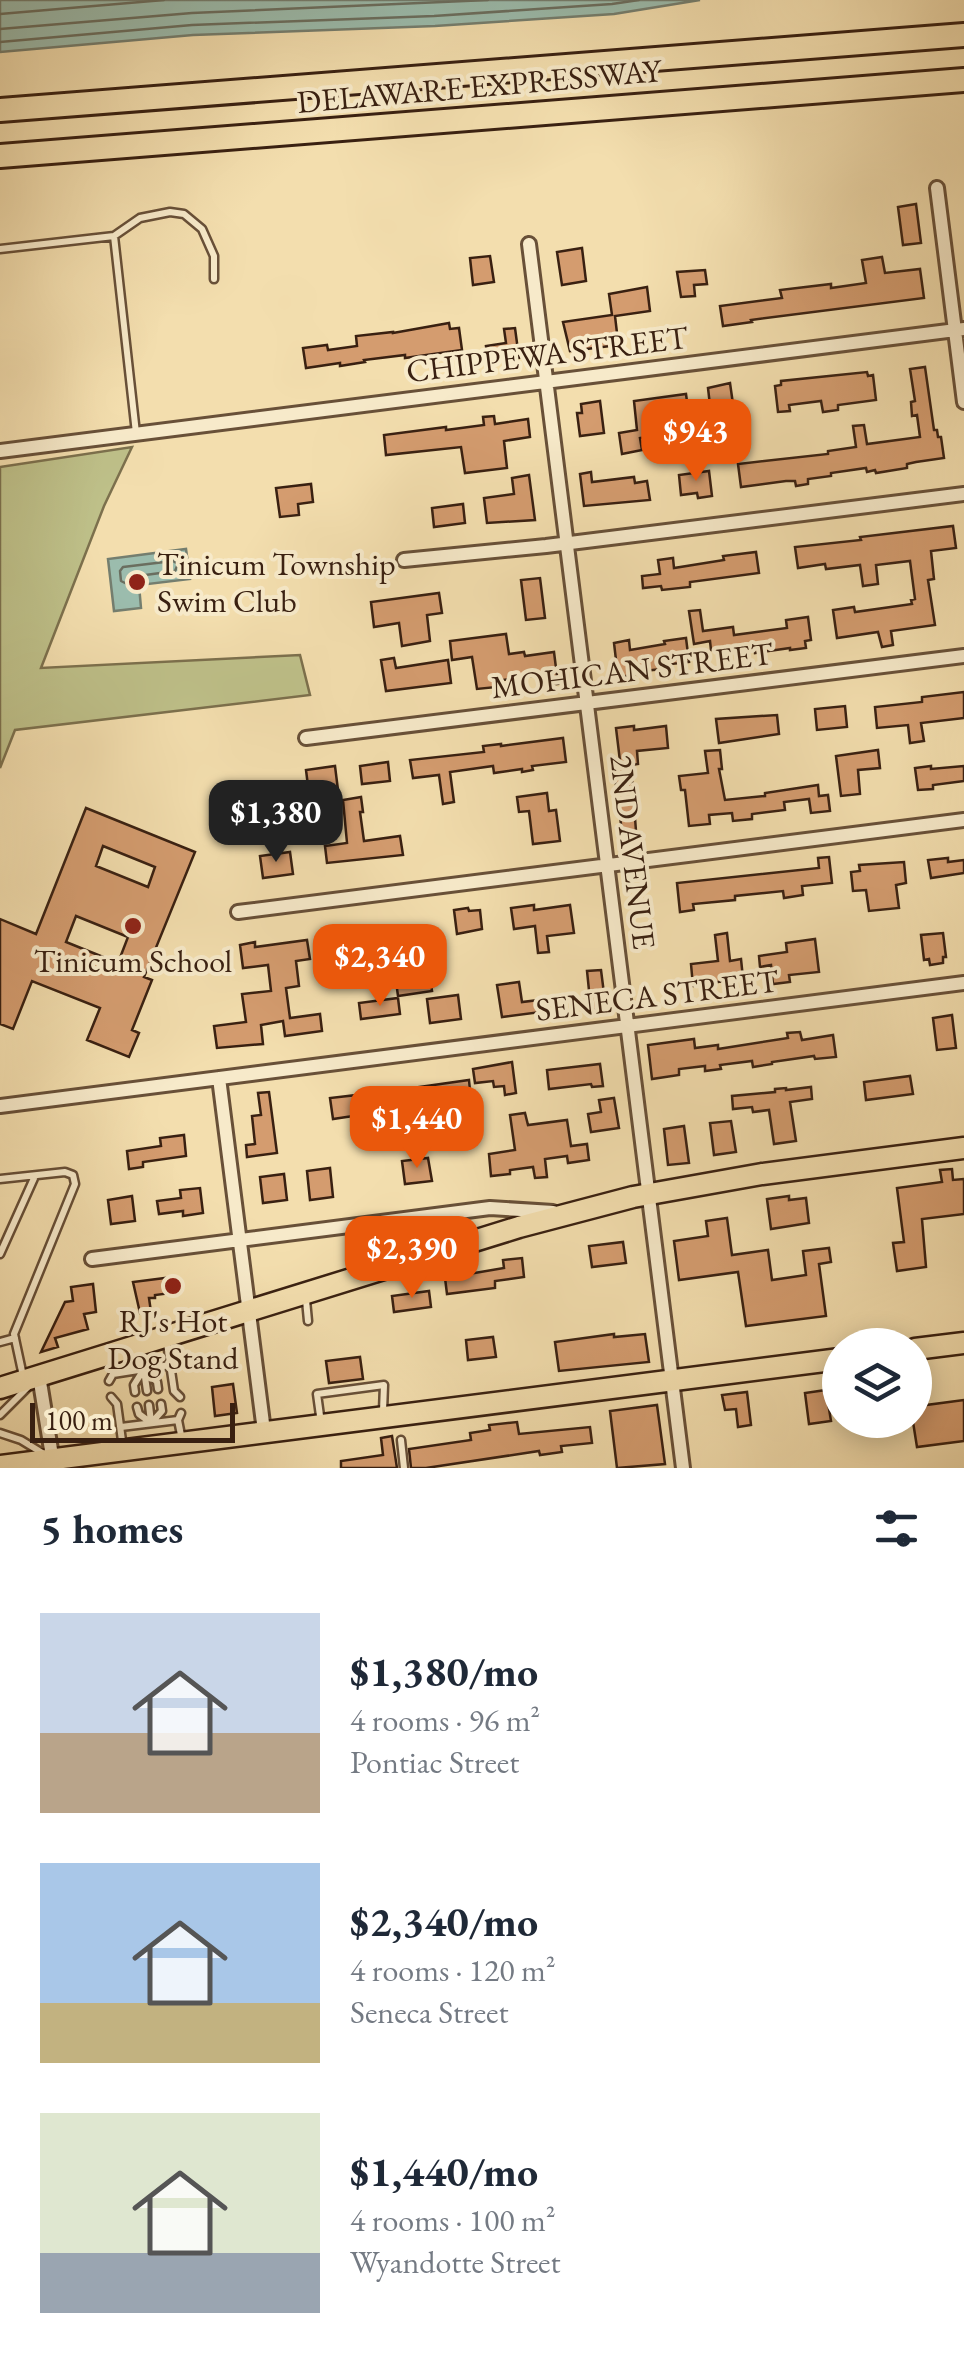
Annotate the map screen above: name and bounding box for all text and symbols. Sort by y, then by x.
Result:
street label: DELAWARE EXPRESSWAY [295,49,664,123]
street label: CHIPPEWA STREET [404,316,691,392]
pin: $943 [637,399,755,484]
text: $943 [663,410,729,452]
place label: Tinicum Township Swim Club [157,543,396,622]
marker: Tinicum Township Swim Club [126,571,148,593]
street label: MOHICAN STREET [489,632,776,708]
street label: 2ND AVENUE [600,752,666,952]
pin: $1,380 [195,780,357,865]
text: $1,380 [231,791,321,833]
marker: Tinicum School [122,915,144,937]
pin: $2,340 [299,924,461,1009]
text: $2,340 [335,935,425,977]
place label: Tinicum School [34,940,233,982]
street label: SENECA STREET [533,959,781,1031]
pin: $1,440 [336,1086,498,1171]
text: $1,440 [372,1097,462,1139]
pin: $2,390 [331,1216,493,1301]
text: $2,390 [367,1227,457,1269]
marker: RJ's Hot Dog Stand [162,1275,184,1297]
place label: RJ's Hot Dog Stand [107,1300,239,1379]
map controls [822,1328,932,1438]
button: layers [822,1328,932,1438]
scale bar [30,1398,235,1442]
text: 100 m [45,1402,113,1438]
text: 5 homes [40,1501,183,1556]
icon: filters [869,1501,924,1556]
text: $1,380/mo [350,1644,538,1699]
icon: home [120,1653,240,1773]
text: 4 rooms · 96 m² [350,1699,540,1741]
text: Pontiac Street [350,1741,519,1783]
text: $2,340/mo [350,1894,538,1949]
icon: home [120,1903,240,2023]
text: 4 rooms · 120 m² [350,1949,556,1991]
text: Seneca Street [350,1991,508,2033]
text: $1,440/mo [350,2144,538,2199]
icon: home [120,2153,240,2273]
text: 4 rooms · 100 m² [350,2199,556,2241]
text: Wyandotte Street [350,2241,561,2283]

